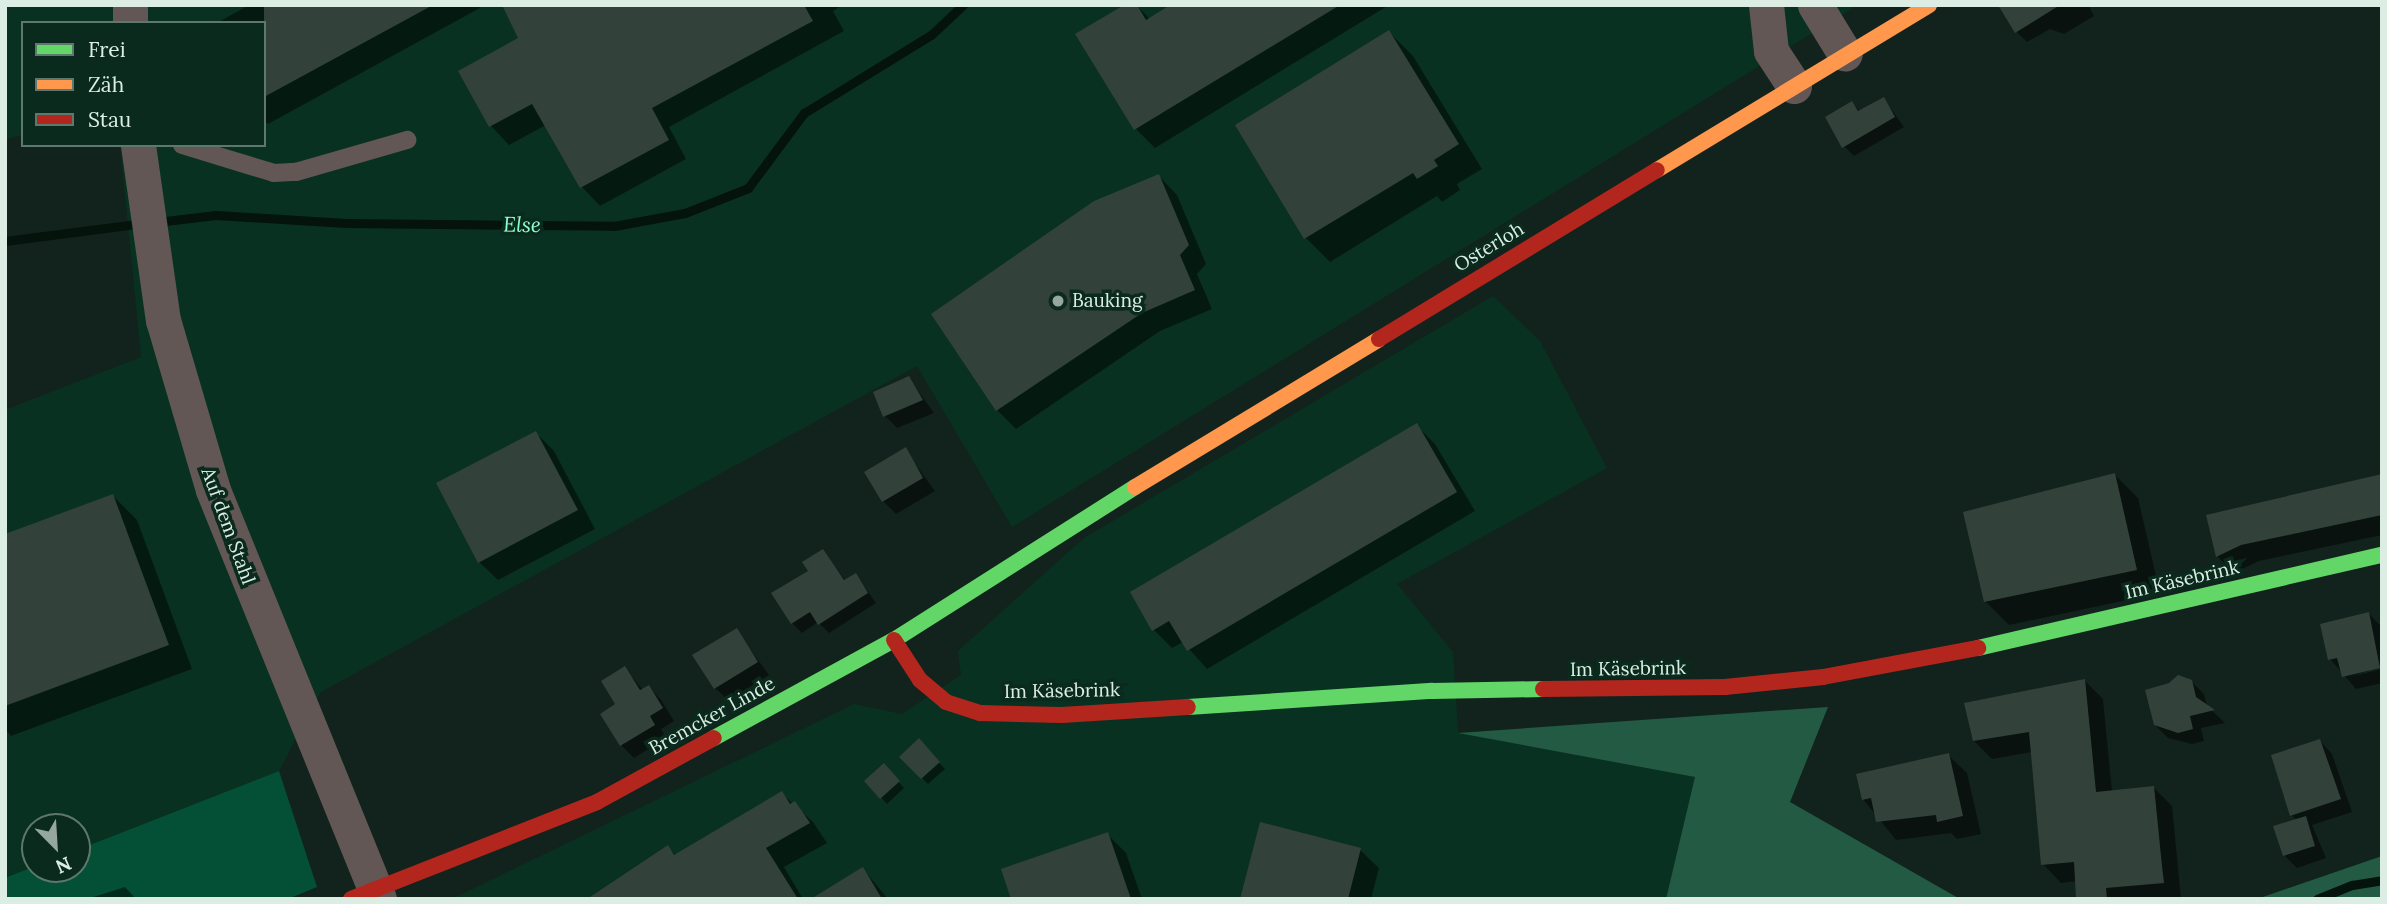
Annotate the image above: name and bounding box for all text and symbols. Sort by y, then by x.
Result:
legend [21,21,266,147]
text: Frei [88,36,126,63]
text: Zäh [88,71,124,98]
text: Stau [88,106,131,133]
water label: Else [503,212,541,238]
street label: Osterloh [1450,217,1528,277]
place label: Bauking [1072,290,1142,312]
marker: Bauking [1050,293,1066,309]
street label: Auf dem Stahl [196,464,260,588]
street label: Im Käsebrink [2123,556,2241,604]
street label: Im Käsebrink [1570,657,1686,681]
street label: Bremcker Linde [645,672,779,760]
street label: Im Käsebrink [1004,679,1120,703]
north arrow [21,813,91,883]
text: N [52,851,75,879]

